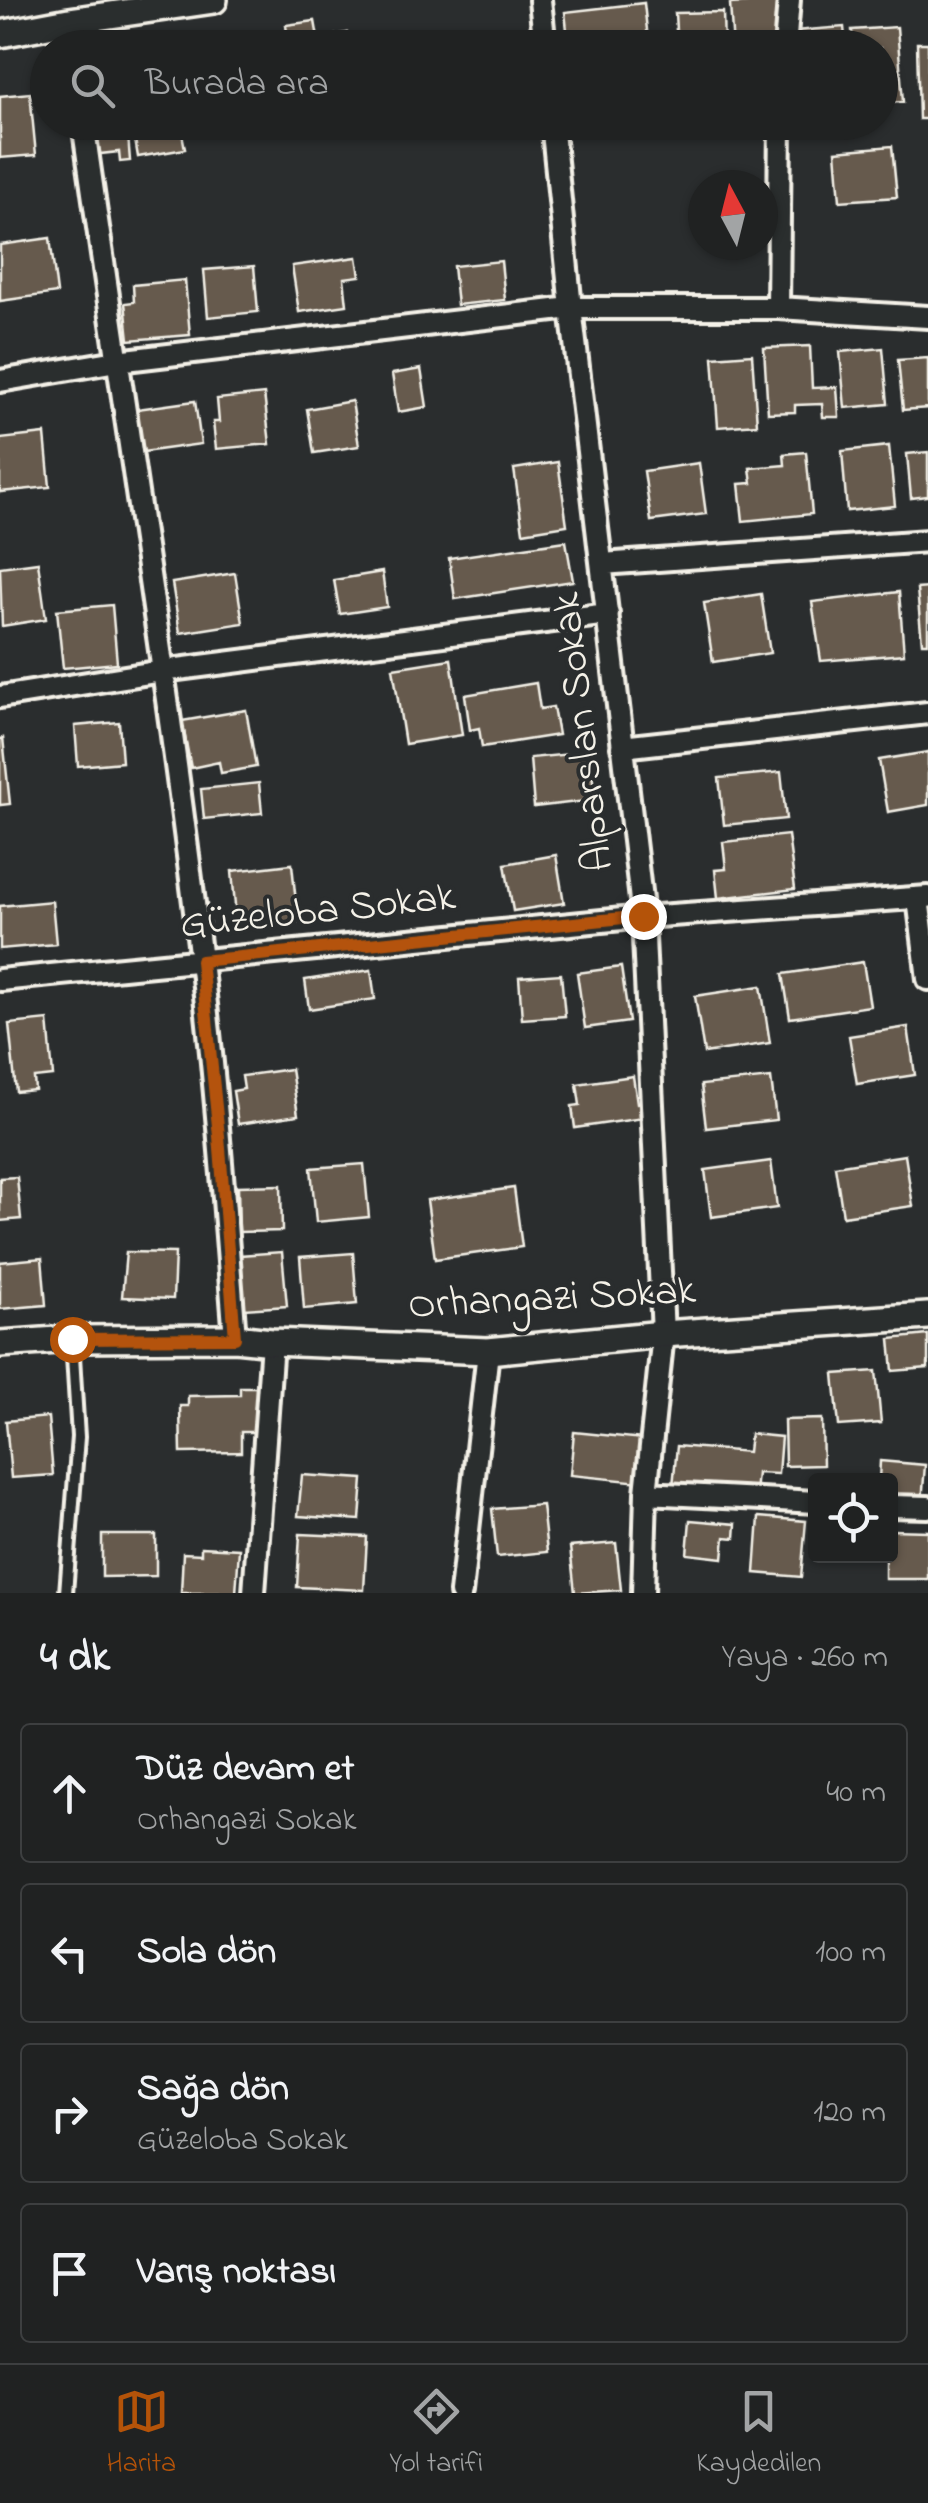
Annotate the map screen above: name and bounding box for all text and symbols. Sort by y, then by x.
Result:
search box [30,30,898,140]
text: Burada ara [145,57,329,113]
icon: search [65,58,120,113]
north arrow [688,170,778,260]
street label: Alparslan Sokak [537,588,631,875]
street label: Güzeloba Sokak [177,867,459,957]
route end [621,894,667,940]
street label: Orhangazi Sokak [406,1261,698,1337]
route start [50,1317,96,1363]
map controls [808,1473,898,1563]
button: locate [808,1473,898,1563]
text: 4 dk [40,1628,110,1689]
text: Yaya · 260 m [722,1635,888,1682]
text: Düz devam et [137,1742,354,1798]
icon: ahead [42,1766,97,1821]
text: 40 m [826,1770,886,1817]
text: Orhangazi Sokak [137,1798,357,1845]
text: Sola dön [137,1925,276,1981]
icon: left [42,1926,97,1981]
text: 100 m [815,1930,886,1977]
text: Sağa dön [137,2062,289,2118]
icon: right [42,2086,97,2141]
text: 120 m [813,2090,886,2137]
text: Güzeloba Sokak [137,2118,348,2165]
text: Varış noktası [137,2245,336,2301]
icon: arrive [42,2246,97,2301]
tab: Harita [107,2384,176,2485]
tab: Yol tarifi [389,2384,483,2485]
tab: Kaydedilen [696,2384,821,2485]

